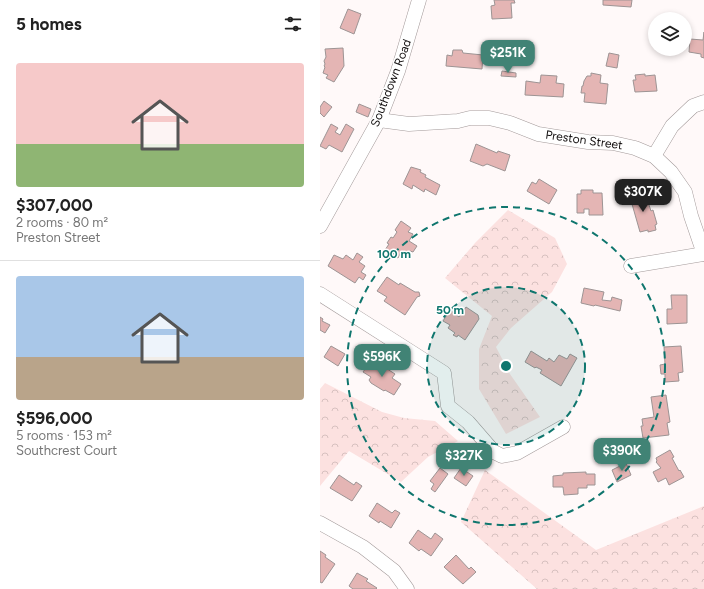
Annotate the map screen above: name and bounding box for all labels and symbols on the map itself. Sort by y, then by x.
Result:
street label: Southdown Road [368,37,414,129]
pin: $251K [480,40,536,74]
street label: Preston Street [544,128,624,152]
pin: $307K [615,179,671,213]
text: 100 m [377,247,411,261]
text: 50 m [436,303,464,317]
pin: $596K [354,344,410,378]
centre of rings [499,359,513,373]
pin: $390K [594,438,650,472]
pin: $327K [436,443,492,477]

